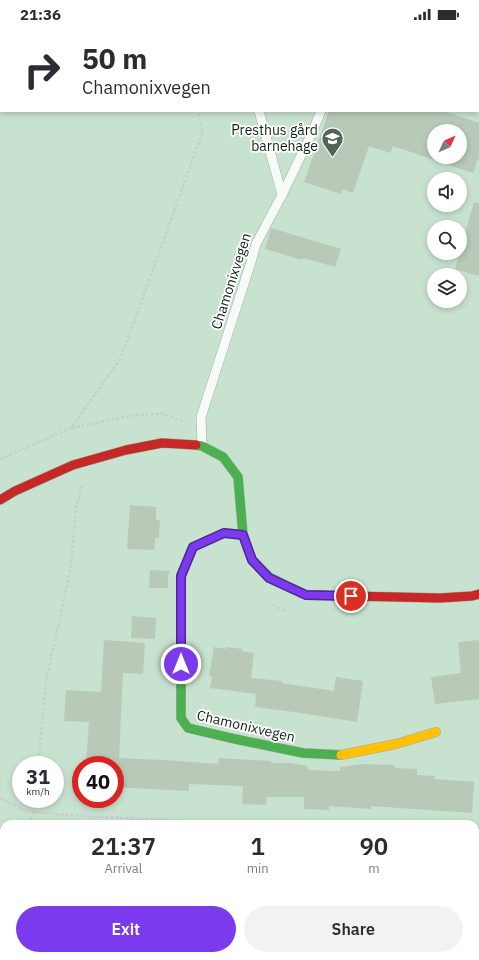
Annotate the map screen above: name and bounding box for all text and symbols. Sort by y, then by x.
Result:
text: 21:36 [20,5,61,24]
text: 50 m [82,40,147,77]
icon: right [16,44,68,96]
text: Chamonixvegen [82,76,211,99]
place label: Presthus gård barnehage [231,121,318,155]
north arrow [427,124,467,164]
map controls [427,124,467,308]
school or university icon: Presthus gård barnehage [320,125,346,158]
button: sound [427,172,467,212]
button: search [427,220,467,260]
street label: Chamonixvegen [207,231,255,331]
button: layers [427,268,467,308]
pin [334,579,368,613]
icon: arrive [340,585,362,607]
position arrow [160,643,202,685]
street label: Chamonixvegen [195,706,297,746]
speed limit sign: 40 [72,756,124,808]
text: 31 [26,763,50,790]
text: km/h [26,785,50,798]
text: 21:37 [91,830,156,862]
text: 1 [251,830,265,862]
text: 90 [359,830,388,862]
text: Arrival [104,860,142,877]
text: min [247,860,269,877]
text: m [368,860,380,877]
button: Exit [16,906,236,952]
button: Share [244,906,463,952]

